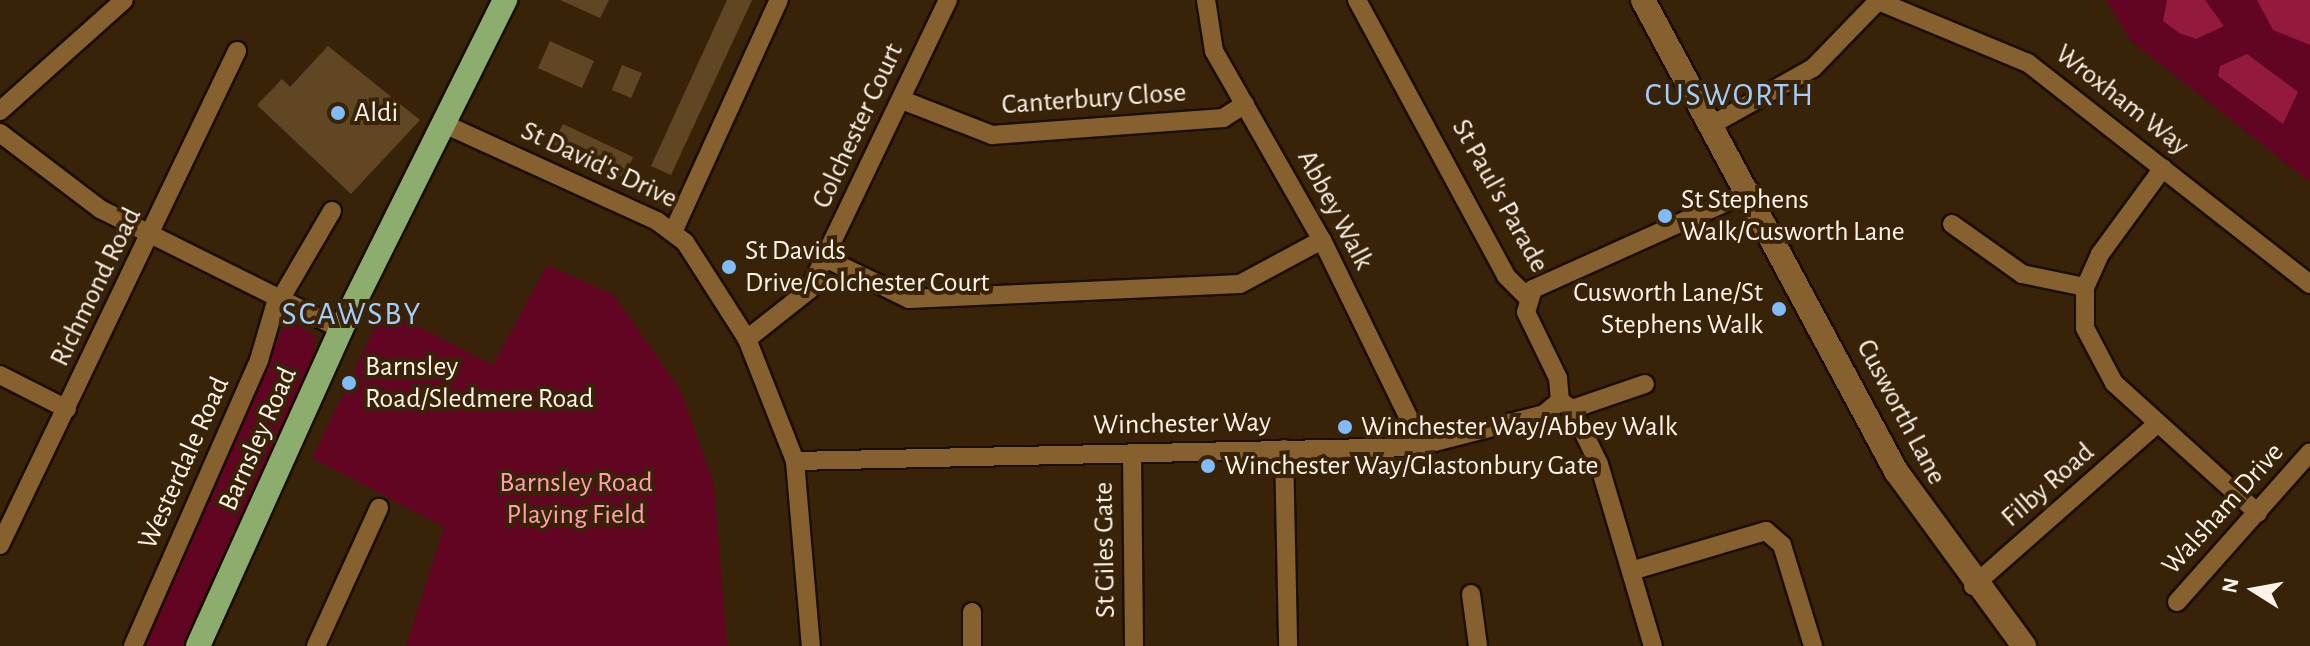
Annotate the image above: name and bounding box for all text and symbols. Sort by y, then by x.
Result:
street label: Wroxham Way [2048,37,2196,163]
street label: Colchester Court [805,38,911,214]
street label: Canterbury Close [1001,76,1187,122]
district label: CUSWORTH [1645,76,1815,114]
place label: Aldi [354,96,398,130]
marker: Aldi [329,104,347,122]
street label: St David's Drive [516,114,682,216]
street label: St Paul's Parade [1444,114,1556,278]
street label: Abbey Walk [1290,144,1380,276]
place label: St Stephens Walk/Cusworth Lane [1681,183,1905,249]
street label: Richmond Road [43,202,149,372]
marker: St Stephens Walk/Cusworth Lane [1656,207,1674,225]
place label: St Davids Drive/Colchester Court [745,234,989,300]
marker: St Davids Drive/Colchester Court [720,258,738,276]
place label: Cusworth Lane/St Stephens Walk [1573,276,1763,342]
district label: SCAWSBY [282,295,422,333]
marker: Cusworth Lane/St Stephens Walk [1770,300,1788,318]
street label: Cusworth Lane [1849,334,1953,490]
place label: Barnsley Road/Sledmere Road [365,350,594,416]
street label: Barnsley Road [211,362,305,516]
street label: Westerdale Road [131,372,237,554]
marker: Barnsley Road/Sledmere Road [340,374,358,392]
street label: Winchester Way [1093,406,1271,442]
place label: Winchester Way/Abbey Walk [1361,410,1678,444]
marker: Winchester Way/Abbey Walk [1336,418,1354,436]
street label: Filby Road [1995,436,2101,534]
street label: Walsham Drive [2155,436,2291,582]
place label: Winchester Way/Glastonbury Gate [1224,449,1598,483]
marker: Winchester Way/Glastonbury Gate [1199,457,1217,475]
park label: Barnsley Road Playing Field [499,466,653,532]
street label: St Giles Gate [1087,482,1123,618]
north arrow [2214,550,2294,630]
text: N [2218,576,2243,595]

